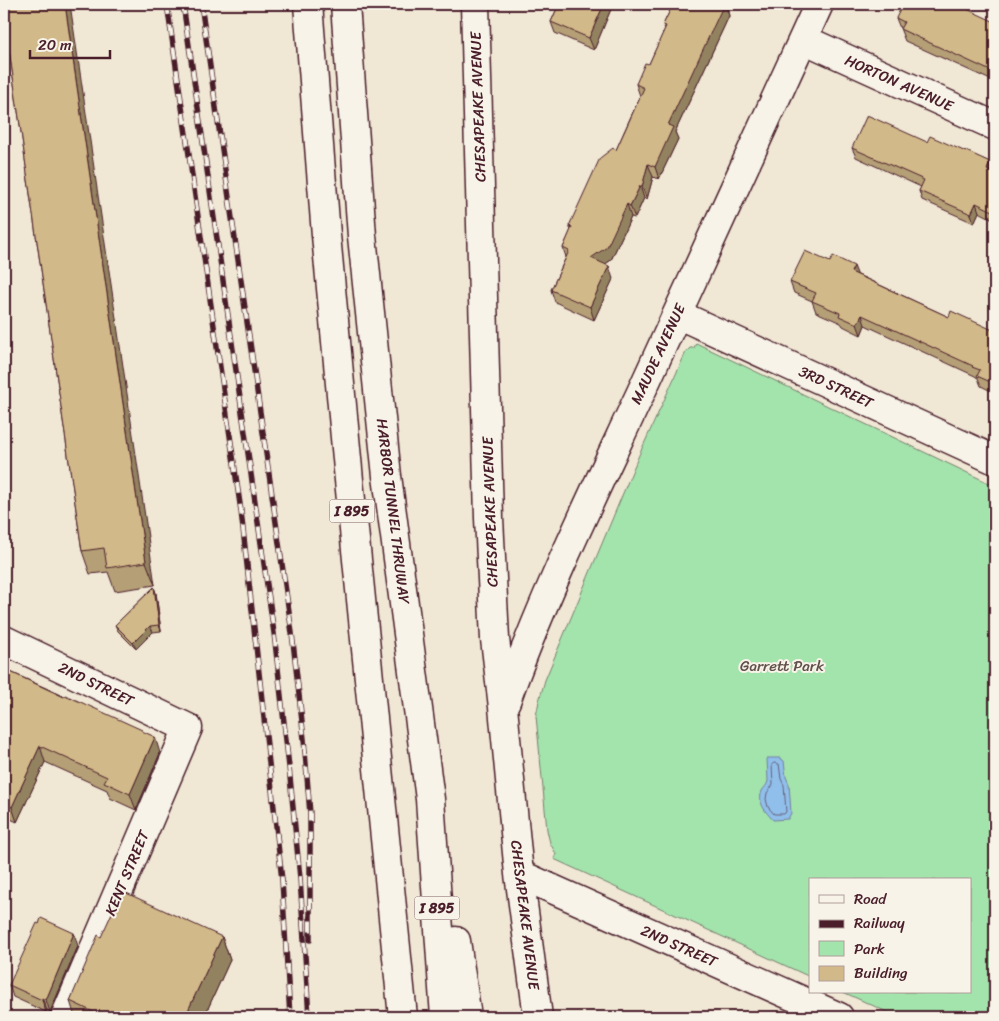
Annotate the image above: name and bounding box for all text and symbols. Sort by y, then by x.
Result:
scale bar [30,28,110,60]
street label: CHESAPEAKE AVENUE [462,30,494,183]
text: 20 m [38,32,72,58]
street label: HORTON AVENUE [840,47,959,119]
street label: MAUDE AVENUE [623,298,693,409]
street label: 3RD STREET [794,358,879,416]
street label: HARBOR TUNNEL THRUWAY [369,417,417,607]
street label: CHESAPEAKE AVENUE [474,435,506,588]
road number: I 895 [330,500,374,522]
park label: Garrett Park [740,653,825,679]
street label: 2ND STREET [54,654,140,714]
street label: KENT STREET [97,825,157,920]
street label: CHESAPEAKE AVENUE [503,839,547,993]
legend [809,878,972,994]
text: Road [854,886,887,912]
road number: I 895 [414,896,460,920]
text: Railway [854,910,905,936]
street label: 2ND STREET [636,918,723,975]
text: Park [854,936,885,962]
text: Building [854,960,908,986]

